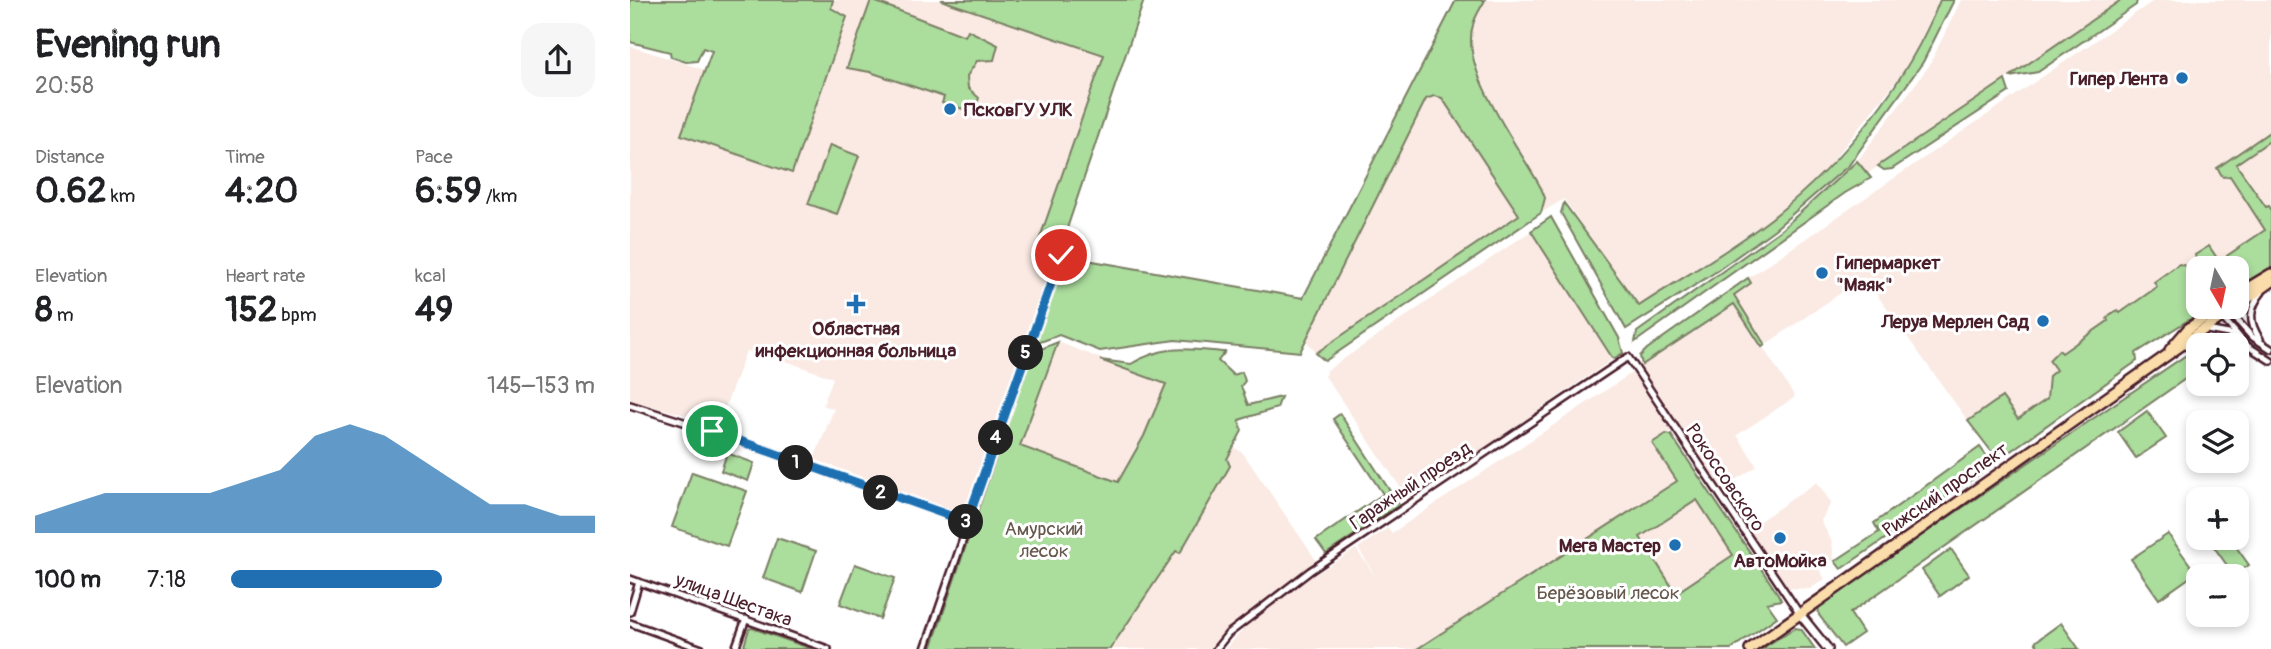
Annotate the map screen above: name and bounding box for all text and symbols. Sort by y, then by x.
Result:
text: Evening run [35,21,221,69]
button: share [521,23,595,97]
place label: Гипер Лента [2070,67,2168,91]
marker: Гипер Лента [2174,70,2190,86]
text: 20:58 [35,71,94,100]
place label: ПсковГУ УЛК [964,98,1073,122]
marker: ПсковГУ УЛК [942,101,958,117]
text: Distance [35,145,104,169]
text: Time [225,145,265,169]
text: Pace [415,145,453,169]
text: 0.62 [35,169,107,213]
text: 4:20 [225,169,298,213]
text: 6:59 [415,169,482,213]
text: km [107,184,135,208]
text: /km [482,184,517,208]
pin [1031,225,1091,285]
icon: check [1042,236,1080,274]
place label: Гипермаркет "Маяк" [1836,251,1941,297]
north arrow [2186,256,2249,318]
map controls [2186,256,2249,627]
text: Elevation [35,264,107,288]
text: Heart rate [225,264,305,288]
text: kcal [415,264,446,288]
marker: Гипермаркет "Маяк" [1814,265,1830,281]
text: 8 [35,288,53,332]
text: 152 [225,288,277,332]
text: 49 [415,288,453,332]
marker: Областная инфекционная больница [846,294,866,314]
text: m [53,303,74,327]
text: bpm [277,303,317,327]
place label: Леруа Мерлен Сад [1880,310,2030,334]
marker: Леруа Мерлен Сад [2035,313,2051,329]
place label: Областная инфекционная больница [755,317,956,363]
button: locate [2186,333,2249,396]
pin: 5 [1008,336,1044,370]
text: 5 [1020,340,1031,364]
text: Elevation [35,371,123,400]
text: 145–153 m [487,371,595,400]
pin [682,401,742,461]
button: layers [2186,410,2249,473]
icon: arrive [693,412,731,450]
street label: Рокоссовского [1680,419,1770,536]
pin: 4 [978,420,1014,456]
text: 4 [990,425,1001,449]
street label: Гаражный проезд [1345,436,1476,535]
street label: Рижский проспект [1878,437,2013,542]
pin: 1 [778,446,814,480]
text: 1 [792,450,799,474]
pin: 2 [863,476,898,510]
text: 2 [875,480,886,504]
button: + [2186,487,2249,550]
pin: 3 [948,504,984,540]
text: 3 [960,509,971,533]
park label: Амурский лесок [1005,517,1083,563]
marker: АвтоМойка [1772,530,1788,546]
place label: Мега Мастер [1559,534,1661,558]
marker: Мега Мастер [1667,537,1683,553]
place label: АвтоМойка [1733,549,1827,573]
button: − [2186,564,2249,627]
text: 100 m [35,565,101,594]
text: 7:18 [147,565,186,594]
street label: улица Шестака [671,567,796,632]
park label: Берёзовый лесок [1536,581,1680,605]

